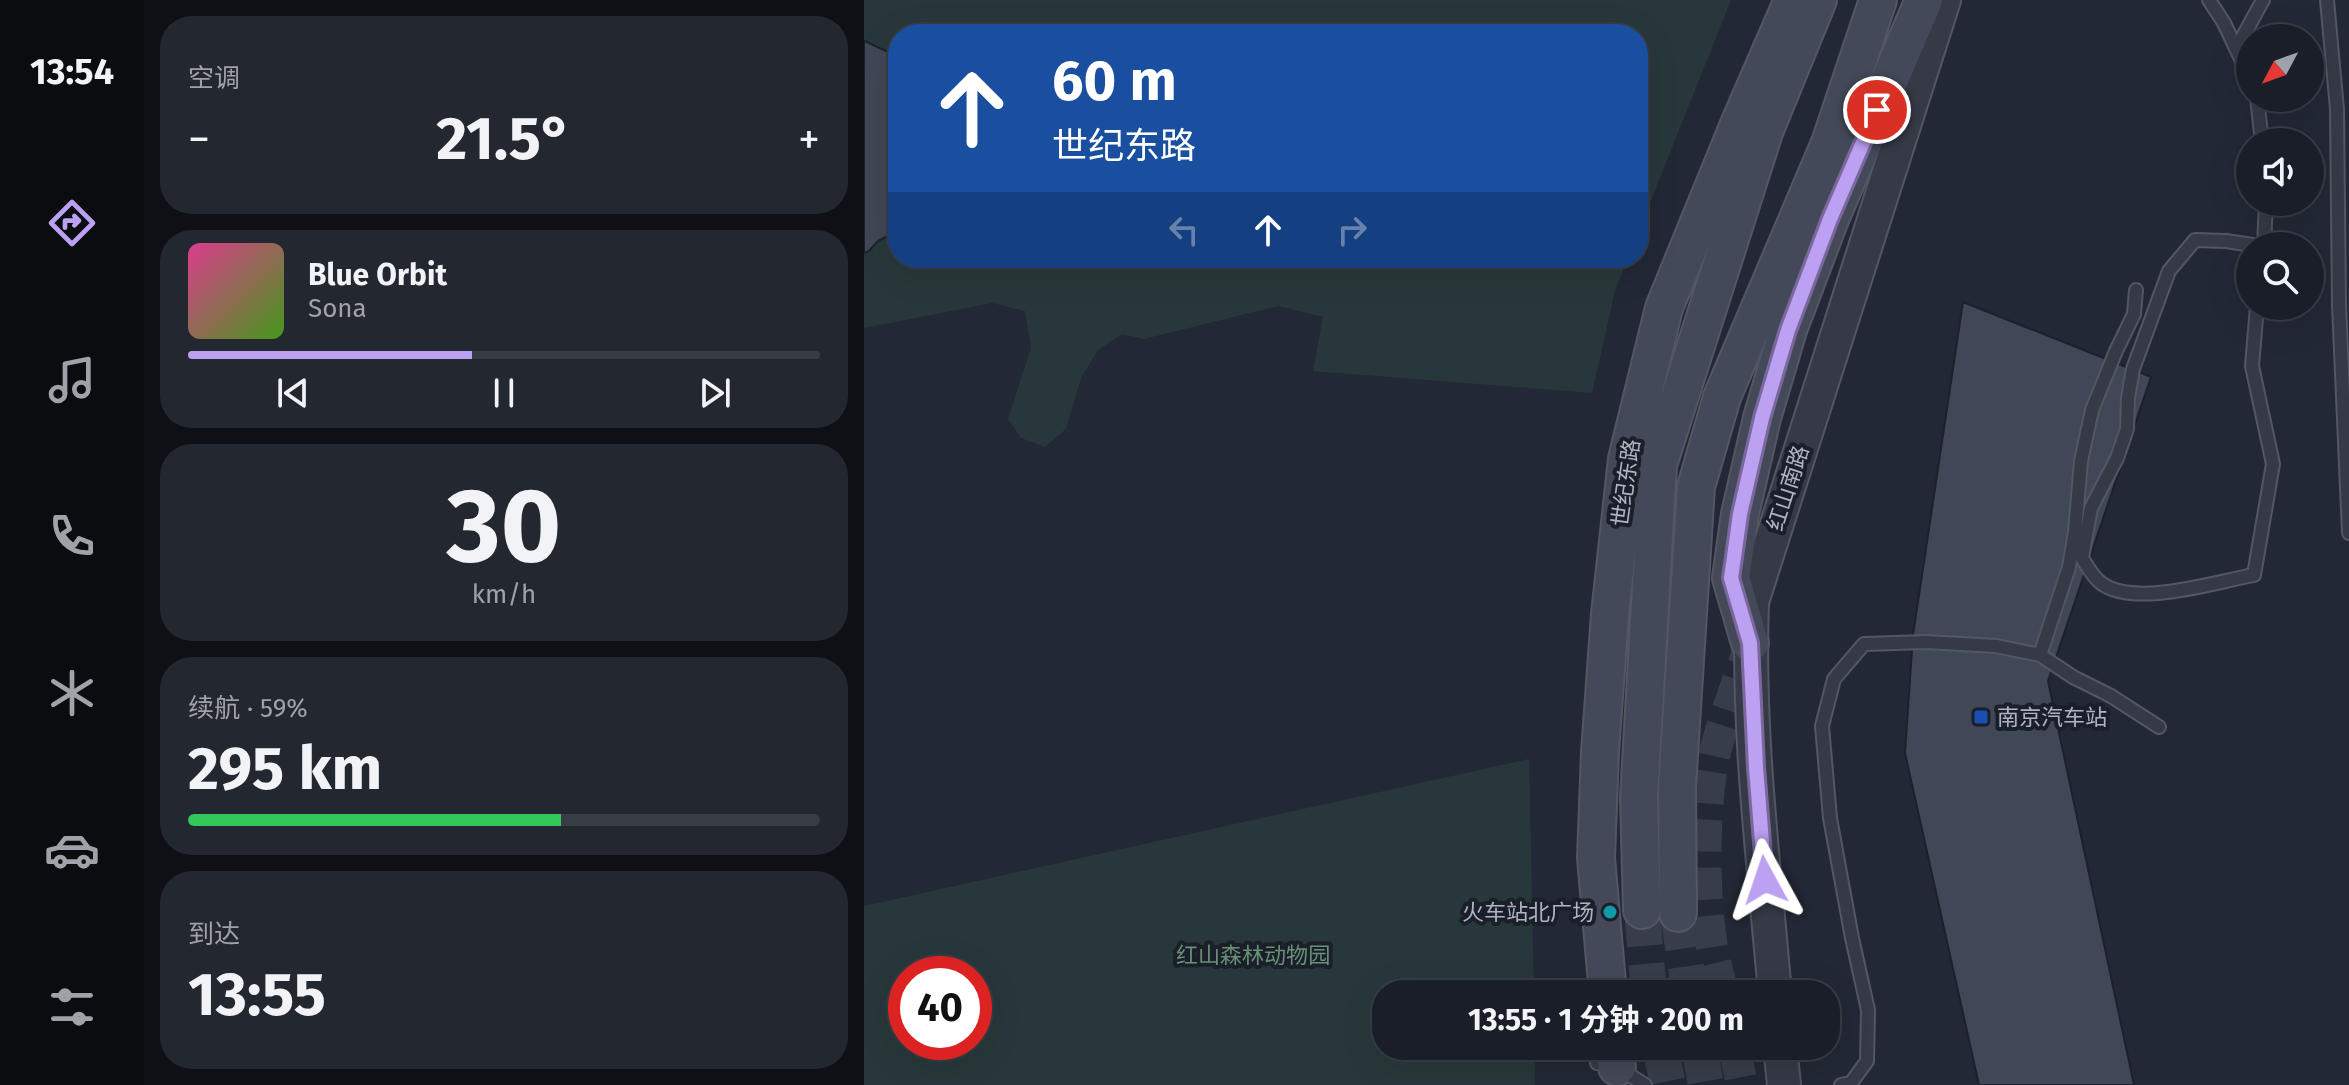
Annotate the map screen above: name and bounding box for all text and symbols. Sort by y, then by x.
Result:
north arrow [2236,24,2324,112]
map controls [2236,24,2324,320]
text: 60 m [1052,48,1177,115]
text: 13:54 [30,50,114,94]
icon: ahead [920,56,1024,160]
text: 空调 [188,63,240,94]
pin [1843,76,1911,144]
icon: arrive [1855,88,1899,132]
text: 21.5° [436,103,572,175]
text: − [188,113,210,166]
text: + [798,113,820,166]
text: 世纪东路 [1052,124,1196,168]
button: sound [2236,128,2324,216]
icon: directions [44,195,100,251]
icon: left [1162,208,1206,252]
icon: ahead [1246,208,1290,252]
icon: right [1330,208,1374,252]
button: search [2236,232,2324,320]
text: Blue Orbit [308,257,447,293]
text: Sona [308,293,367,324]
icon: music [44,352,100,408]
icon: previous [271,371,315,415]
icon: pause [482,371,526,415]
icon: next [693,371,737,415]
street label: 世纪东路 [1607,438,1645,528]
street label: 红山南路 [1762,442,1814,534]
text: 30 [447,464,561,589]
icon: phone [44,508,100,564]
text: km/h [472,579,536,610]
icon: climate [44,665,100,721]
text: 续航 · 59% [188,693,308,724]
place label: 南京汽车站 [1997,704,2107,731]
marker: 南京汽车站 [1972,708,1990,726]
text: 295 km [188,733,382,805]
icon: car [44,822,100,878]
position arrow [1723,838,1807,922]
place label: 火车站北广场 [1462,899,1594,926]
marker: 火车站北广场 [1601,903,1619,921]
text: 到达 [188,919,240,950]
park label: 红山森林动物园 [1176,942,1330,969]
speed limit sign: 40 [888,956,992,1060]
text: 13:55 [188,959,326,1031]
icon: filters [44,979,100,1035]
text: 13:55 · 1 分钟 · 200 m [1468,1002,1744,1038]

